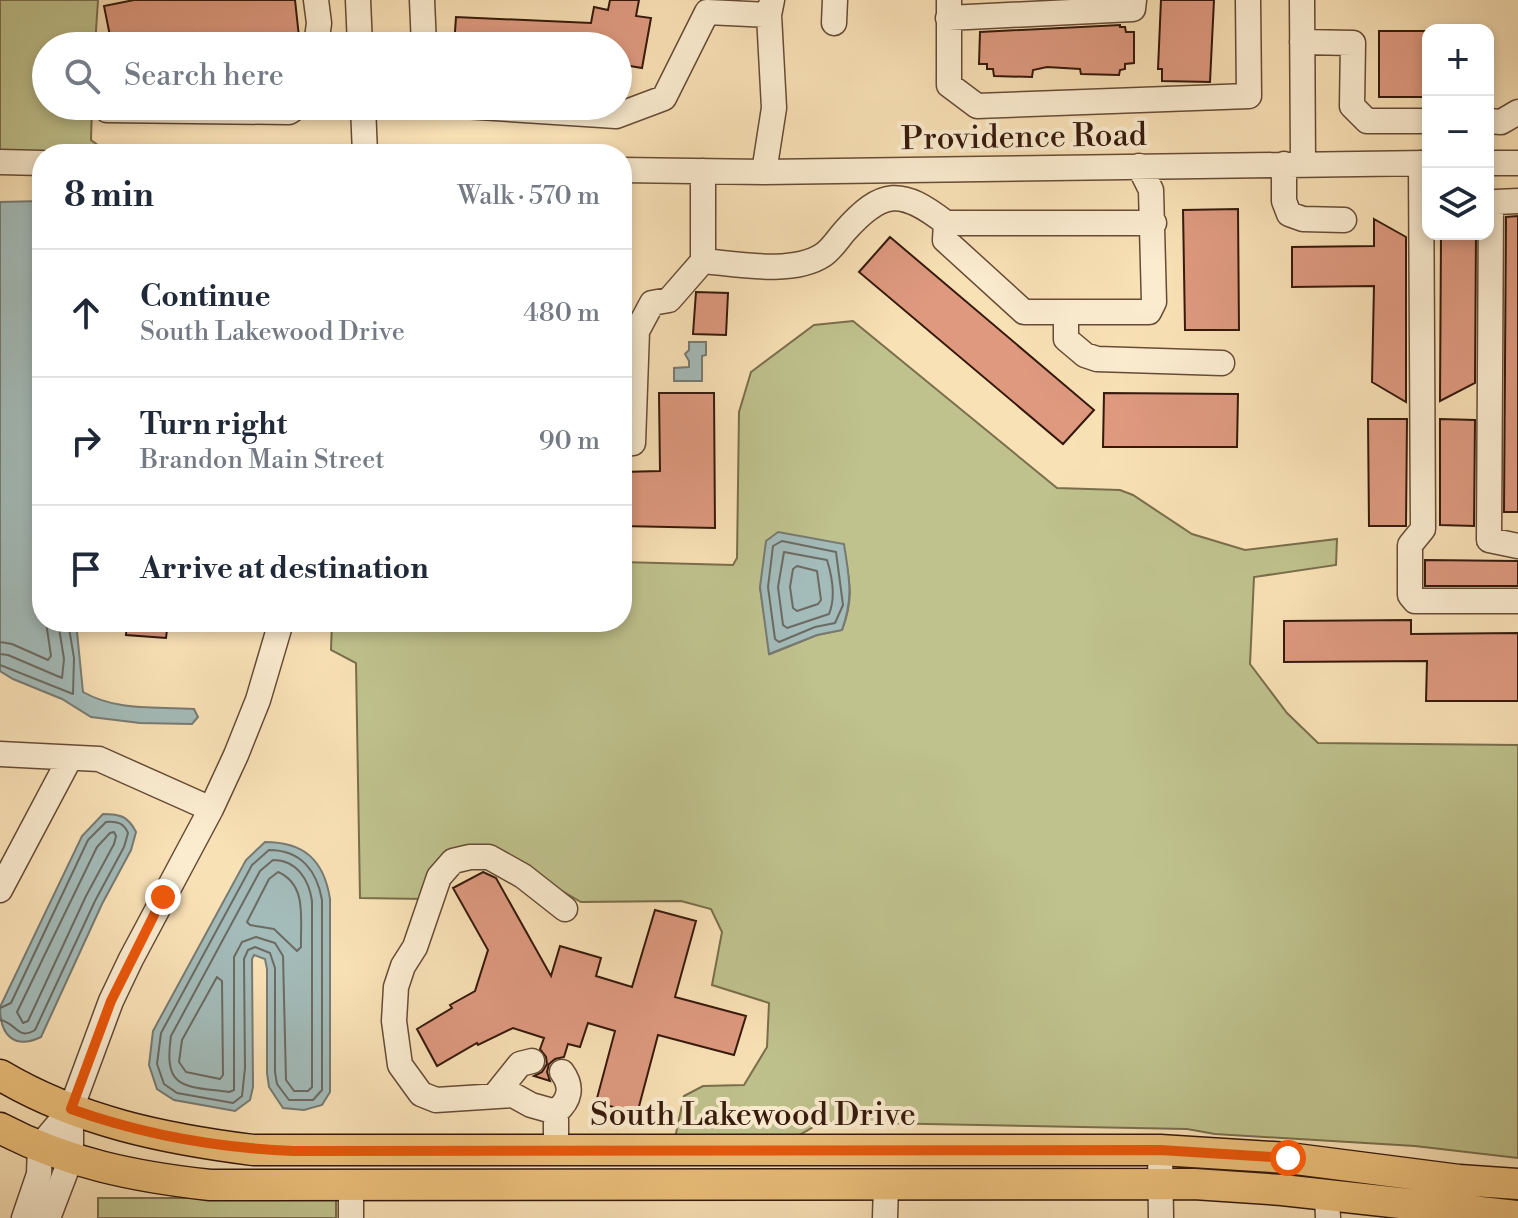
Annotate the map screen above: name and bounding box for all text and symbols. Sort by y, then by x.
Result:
map controls [1422,24,1494,240]
button: + [1422,24,1494,96]
search box [32,32,632,120]
icon: search [60,54,104,98]
text: Search here [124,57,284,95]
button: − [1422,96,1494,168]
street label: Providence Road [901,115,1147,159]
button: layers [1422,168,1494,240]
text: 8 min [64,175,154,217]
text: Walk · 570 m [457,180,600,212]
text: Continue [140,278,271,316]
icon: ahead [64,291,108,335]
text: 480 m [523,297,600,329]
text: South Lakewood Drive [140,316,405,348]
text: Turn right [140,406,287,444]
icon: right [64,419,108,463]
text: 90 m [539,425,600,457]
text: Brandon Main Street [140,444,384,476]
icon: arrive [64,547,108,591]
text: Arrive at destination [140,550,429,588]
route end [145,879,181,915]
street label: South Lakewood Drive [590,1095,916,1135]
route start [1270,1140,1306,1176]

